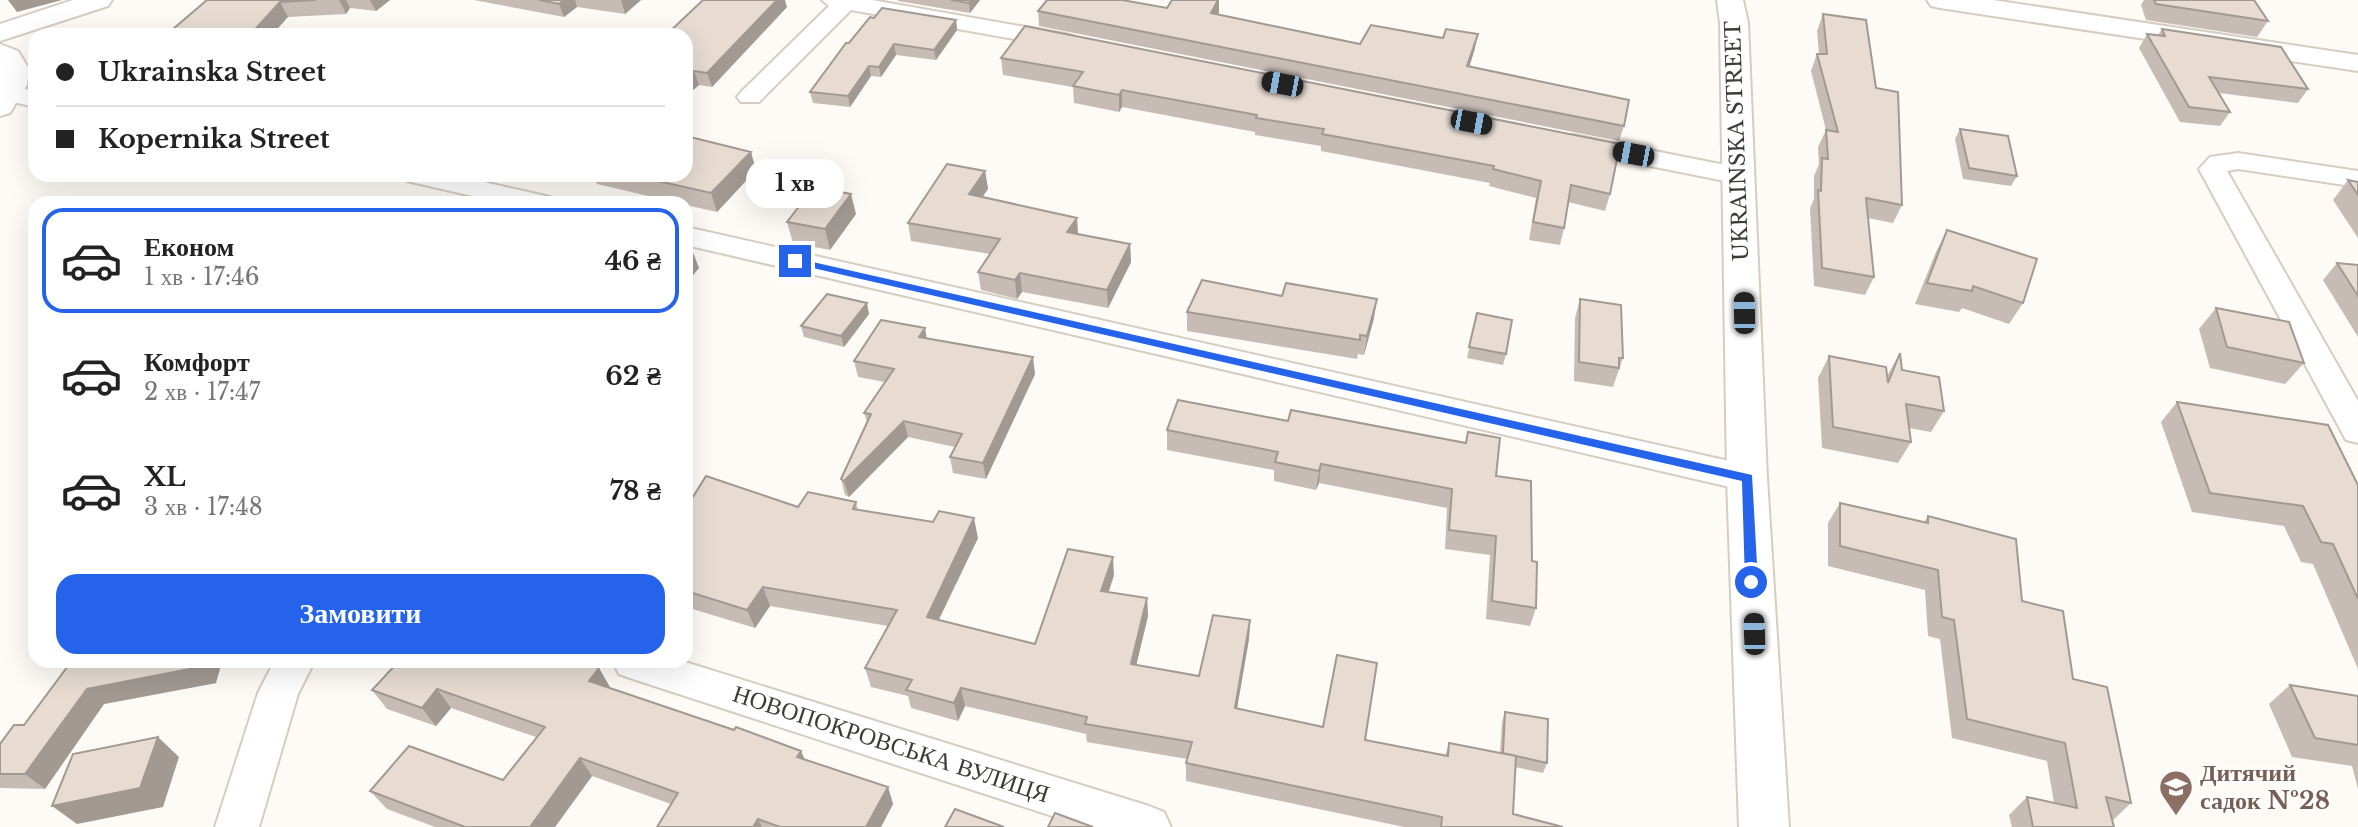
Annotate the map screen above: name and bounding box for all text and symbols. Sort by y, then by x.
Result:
street label: UKRAINSKA STREET [1720,20,1754,261]
text: Ukrainska Street [98,56,326,88]
car [1260,70,1305,98]
car [1449,108,1494,136]
text: Kopernika Street [98,123,330,155]
car [1611,140,1656,168]
callout: 1 хв [746,160,844,208]
text: 1 хв [775,169,815,197]
icon: car [60,229,123,292]
text: Економ [144,231,234,263]
text: 46 ₴ [605,245,661,277]
route end [779,245,811,277]
text: 1 хв · 17:46 [144,263,260,291]
car [1734,292,1755,334]
icon: car [60,344,123,407]
text: Комфорт [144,346,250,378]
text: 62 ₴ [605,360,661,392]
text: 2 хв · 17:47 [144,378,260,406]
icon: car [60,459,123,522]
text: XL [144,461,186,493]
text: 78 ₴ [610,475,661,507]
text: 3 хв · 17:48 [144,493,263,521]
route start [1735,566,1767,598]
button: Замовити [56,574,665,654]
car [1743,613,1766,655]
street label: НОВОПОКРОВСЬКА ВУЛИЦЯ [729,679,1053,808]
place label: Дитячий садок №28 [2200,758,2330,815]
school or university icon: Дитячий садок №28 [2157,768,2195,817]

